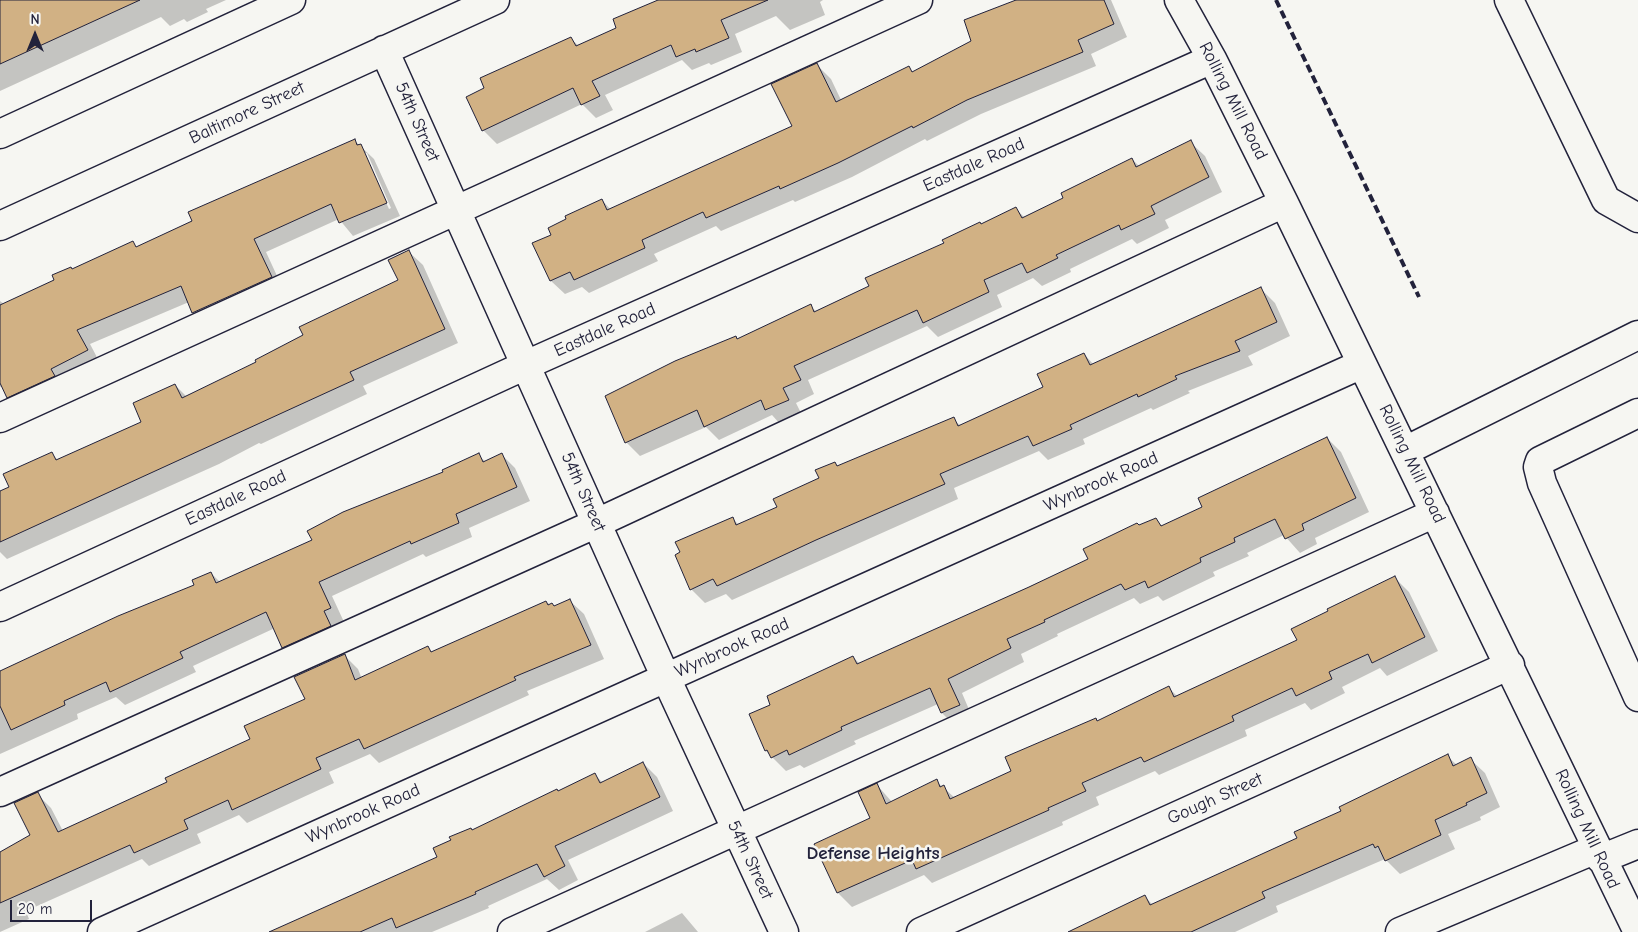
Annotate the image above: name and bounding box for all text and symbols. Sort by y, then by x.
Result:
north arrow [10,10,60,60]
text: N [30,11,40,28]
street label: Rolling Mill Road [1194,38,1272,164]
street label: Baltimore Street [186,77,308,149]
street label: 54th Street [390,79,444,165]
street label: Eastdale Road [920,133,1028,197]
street label: Eastdale Road [551,298,659,362]
street label: Rolling Mill Road [1374,401,1450,527]
street label: Wynbrook Road [1041,447,1161,517]
street label: 54th Street [556,449,610,535]
street label: Eastdale Road [182,465,290,531]
street label: Wynbrook Road [672,613,792,683]
street label: Rolling Mill Road [1550,766,1624,892]
street label: Gough Street [1164,768,1266,830]
street label: Wynbrook Road [303,779,423,849]
street label: 54th Street [722,817,778,903]
district label: Defense Heights [807,843,939,865]
scale bar [12,890,95,922]
text: 20 m [18,900,52,918]

